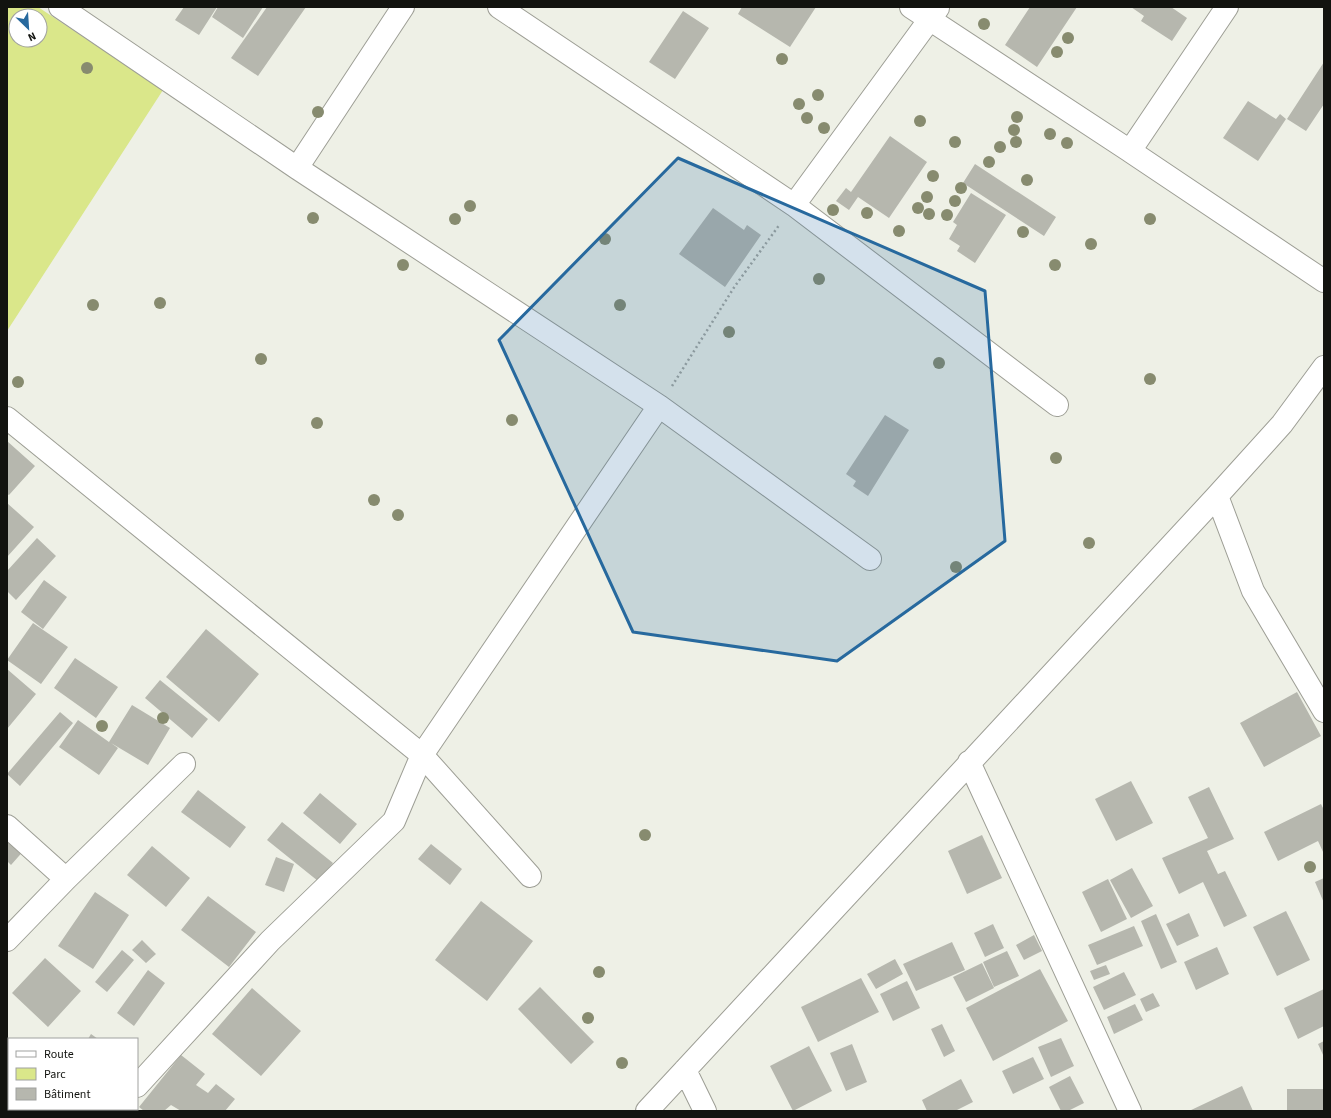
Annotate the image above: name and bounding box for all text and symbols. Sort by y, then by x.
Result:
north arrow [8,8,48,48]
text: N [26,28,39,45]
legend [8,1038,138,1110]
text: Route [44,1046,74,1063]
text: Parc [44,1066,66,1083]
text: Bâtiment [44,1086,90,1103]

